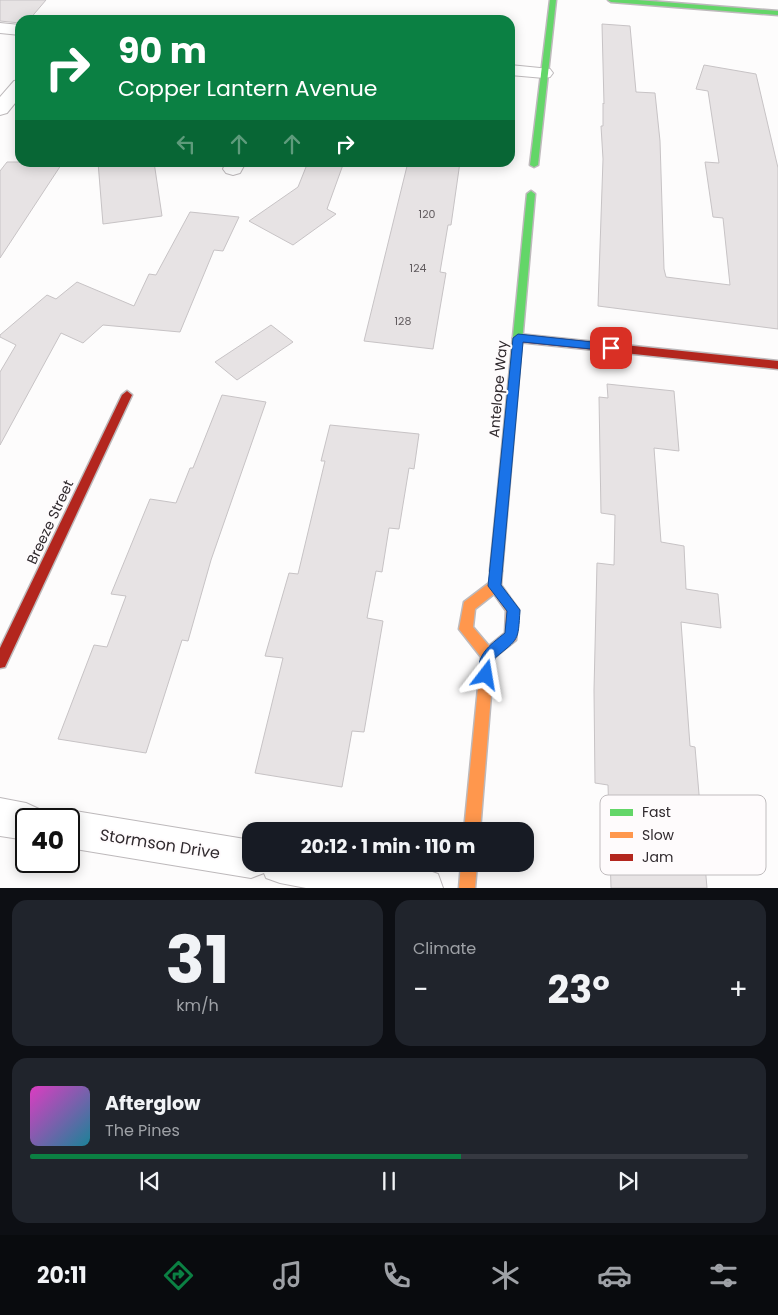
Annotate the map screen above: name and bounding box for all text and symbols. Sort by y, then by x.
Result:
text: 90 m [118,26,207,75]
icon: right [35,35,100,100]
text: Copper Lantern Avenue [118,73,377,104]
icon: left [172,130,200,158]
icon: ahead [225,130,253,158]
icon: ahead [278,130,306,158]
icon: right [331,130,359,158]
house number: 120 [419,206,435,222]
house number: 124 [410,260,426,276]
house number: 128 [395,313,411,329]
pin [590,327,632,369]
icon: arrive [597,334,625,362]
street label: Antelope Way [484,339,512,438]
street label: Breeze Street [22,477,78,567]
position arrow [459,648,511,700]
legend [600,795,766,875]
text: Fast [642,802,671,822]
speed limit sign: 40 [15,808,80,873]
street label: Stormson Drive [98,823,222,865]
text: Slow [642,825,675,845]
text: 20:12 · 1 min · 110 m [301,833,475,860]
text: Jam [642,847,673,867]
text: 31 [166,915,229,1006]
text: Climate [413,937,476,960]
text: 23° [548,963,610,1016]
text: − [413,970,428,1009]
text: + [729,970,748,1009]
text: km/h [176,994,219,1017]
text: Afterglow [105,1090,200,1117]
text: The Pines [105,1119,180,1142]
icon: previous [136,1167,164,1195]
icon: pause [375,1167,403,1195]
icon: next [614,1167,642,1195]
icon: directions [161,1258,196,1293]
icon: music [270,1258,305,1293]
icon: phone [379,1258,414,1293]
icon: climate [488,1258,523,1293]
icon: car [597,1258,632,1293]
icon: filters [706,1258,741,1293]
text: 20:11 [37,1260,87,1291]

